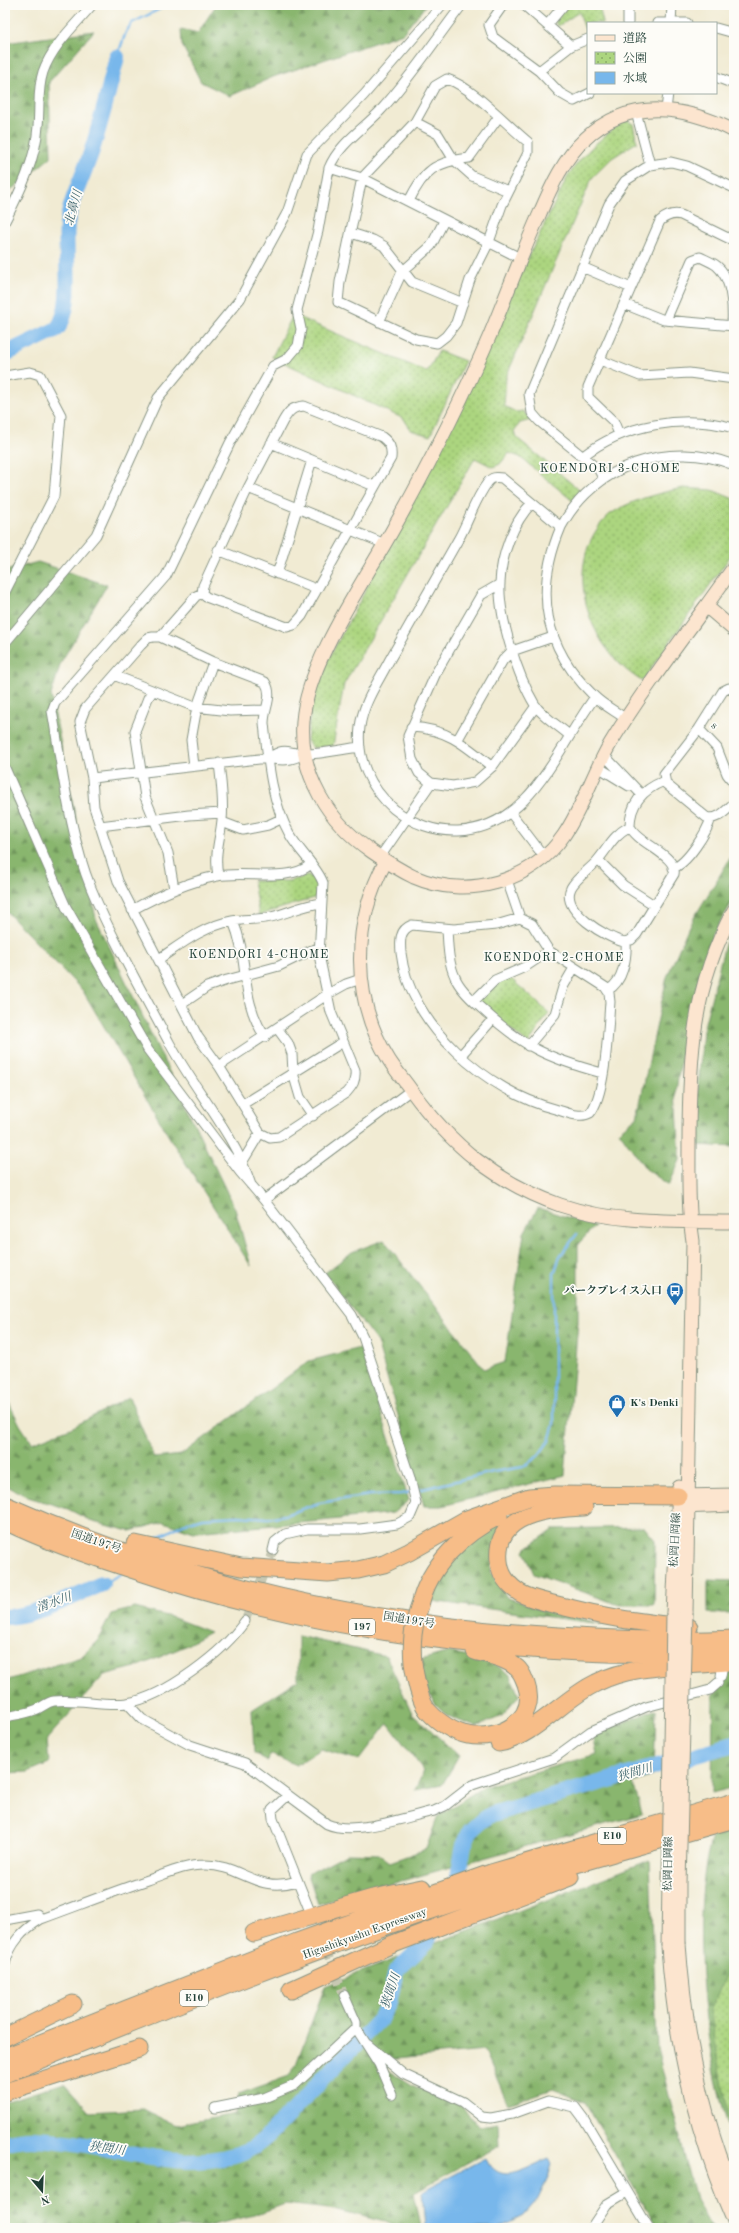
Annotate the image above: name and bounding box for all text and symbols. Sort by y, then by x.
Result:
legend [587,22,717,94]
text: 道路 [623,31,647,45]
text: 公園 [623,52,647,65]
text: 水域 [623,71,647,85]
water label: 北鼻川 [61,187,85,227]
district label: KOENDORI 3-CHOME [540,463,680,475]
street label: s [708,720,720,732]
district label: KOENDORI 4-CHOME [189,949,329,961]
district label: KOENDORI 2-CHOME [484,952,624,964]
bus stop icon: パークプレイス入口 [665,1281,685,1306]
place label: パークプレイス入口 [563,1284,662,1297]
shop icon: K's Denki [607,1393,627,1418]
place label: K's Denki [630,1398,678,1409]
street label: 松岡日岡線 [667,1512,683,1568]
street label: 国道197号 [70,1526,123,1556]
water label: 清水川 [34,1589,75,1615]
street label: 国道197号 [382,1610,436,1631]
road number: 197 [349,1619,375,1635]
water label: 狭間川 [615,1760,656,1784]
road number: E10 [598,1828,626,1844]
street label: 松岡日岡線 [661,1836,675,1892]
street label: Higashikyushu Expressway [301,1906,429,1962]
water label: 狭間川 [378,1969,403,2010]
road number: E10 [180,1990,208,2006]
water label: 狭間川 [88,2139,128,2158]
north arrow [22,2171,62,2211]
text: N [38,2192,51,2206]

